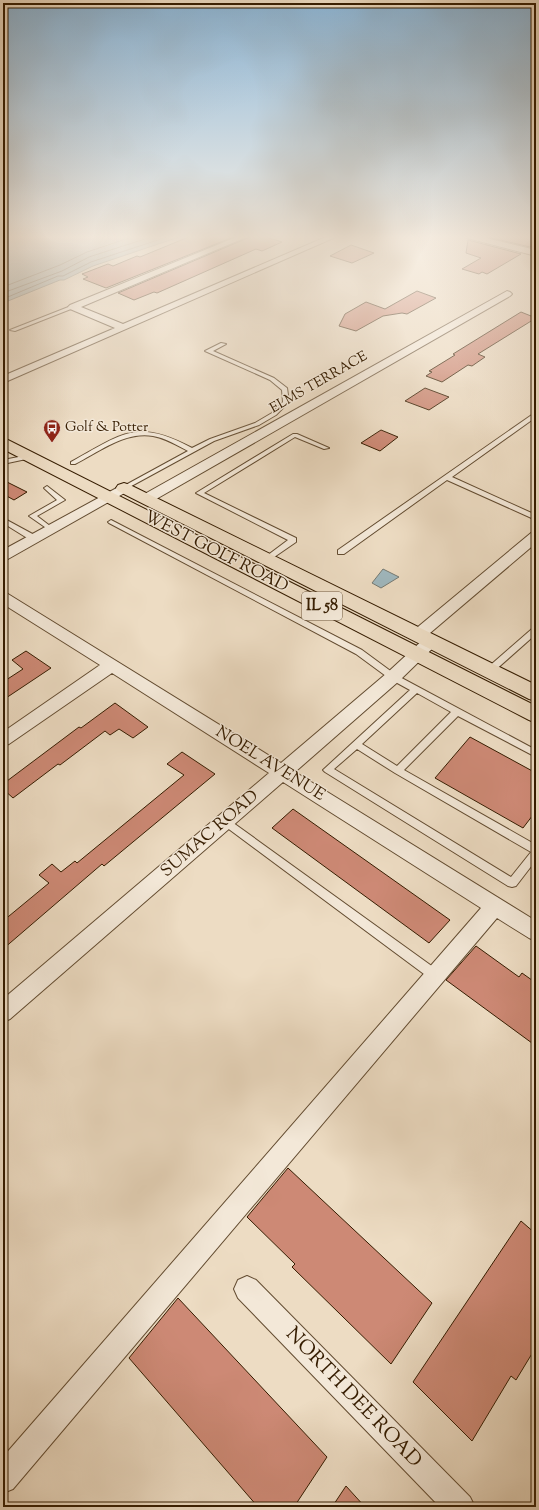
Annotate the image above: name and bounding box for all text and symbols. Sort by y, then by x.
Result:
street label: ELMS TERRACE [266,347,372,419]
bus stop icon: Golf & Potter [42,418,62,443]
place label: Golf & Potter [65,418,149,438]
street label: WEST GOLF ROAD [140,505,292,599]
road number: IL 58 [302,592,342,620]
street label: NOEL AVENUE [211,721,329,807]
street label: SUMAC ROAD [156,785,264,883]
street label: NORTH DEE ROAD [278,1321,428,1475]

